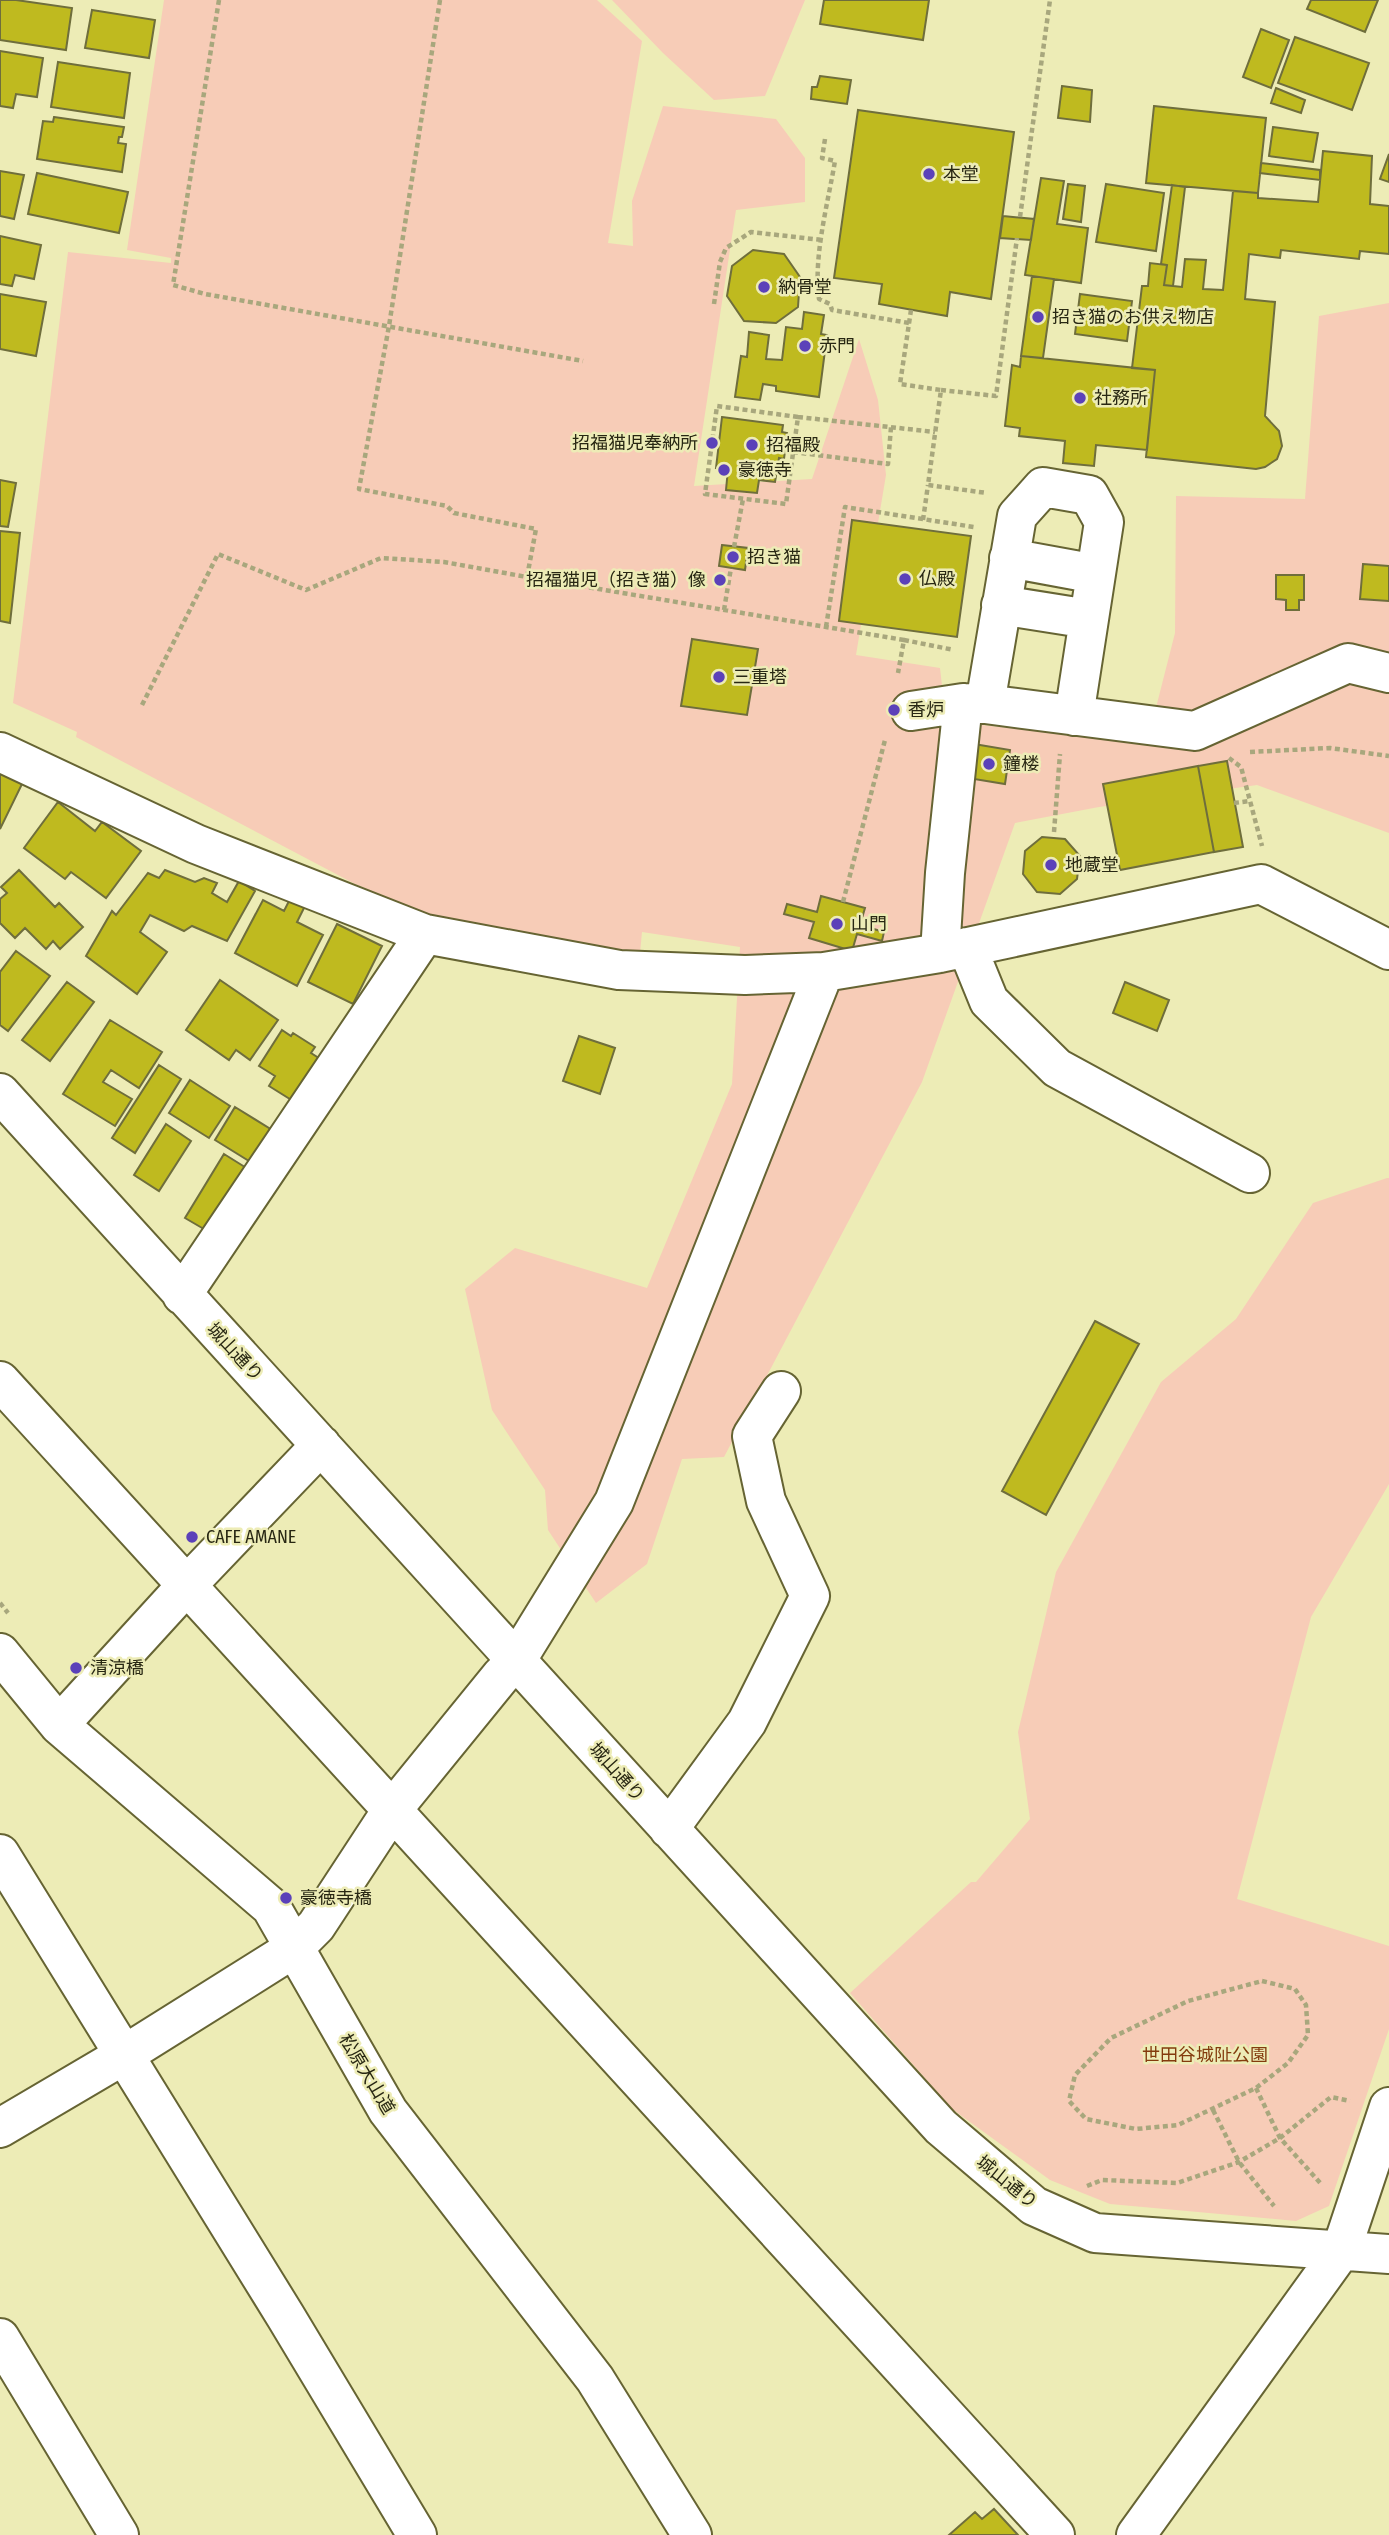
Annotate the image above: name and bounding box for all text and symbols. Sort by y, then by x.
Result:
place label: 本堂 [943,163,979,185]
marker: 本堂 [921,166,937,182]
place label: 納骨堂 [778,276,832,298]
marker: 納骨堂 [756,279,772,295]
place label: 招き猫のお供え物店 [1052,306,1214,328]
marker: 招き猫のお供え物店 [1030,309,1046,325]
place label: 赤門 [819,335,855,357]
marker: 赤門 [797,338,813,354]
place label: 社務所 [1094,387,1148,409]
marker: 社務所 [1072,390,1088,406]
place label: 招福猫児奉納所 [572,432,698,454]
place label: 招福殿 [766,434,820,456]
marker: 招福猫児奉納所 [704,435,720,451]
marker: 招福殿 [744,437,760,453]
place label: 豪徳寺 [738,459,792,481]
marker: 豪徳寺 [716,462,732,478]
place label: 招き猫 [747,546,801,568]
marker: 招き猫 [725,549,741,565]
place label: 仏殿 [919,568,955,590]
place label: 招福猫児（招き猫）像 [526,569,706,591]
marker: 仏殿 [897,571,913,587]
marker: 招福猫児（招き猫）像 [712,572,728,588]
place label: 三重塔 [733,666,787,688]
marker: 三重塔 [711,669,727,685]
place label: 香炉 [908,699,944,721]
marker: 香炉 [886,702,902,718]
place label: 鐘楼 [1003,753,1039,775]
marker: 鐘楼 [981,756,997,772]
place label: 地蔵堂 [1065,854,1119,876]
marker: 地蔵堂 [1043,857,1059,873]
place label: 山門 [851,913,887,935]
marker: 山門 [829,916,845,932]
street label: 城山通り [202,1318,268,1386]
place label: CAFE AMANE [206,1526,296,1548]
marker: CAFE AMANE [184,1529,200,1545]
place label: 清涼橋 [90,1657,144,1679]
marker: 清涼橋 [68,1660,84,1676]
street label: 城山通り [585,1738,649,1806]
place label: 豪徳寺橋 [300,1887,372,1909]
marker: 豪徳寺橋 [278,1890,294,1906]
street label: 松原大山道 [334,2030,400,2118]
park label: 世田谷城阯公園 [1142,2044,1268,2066]
street label: 城山通り [972,2151,1042,2213]

